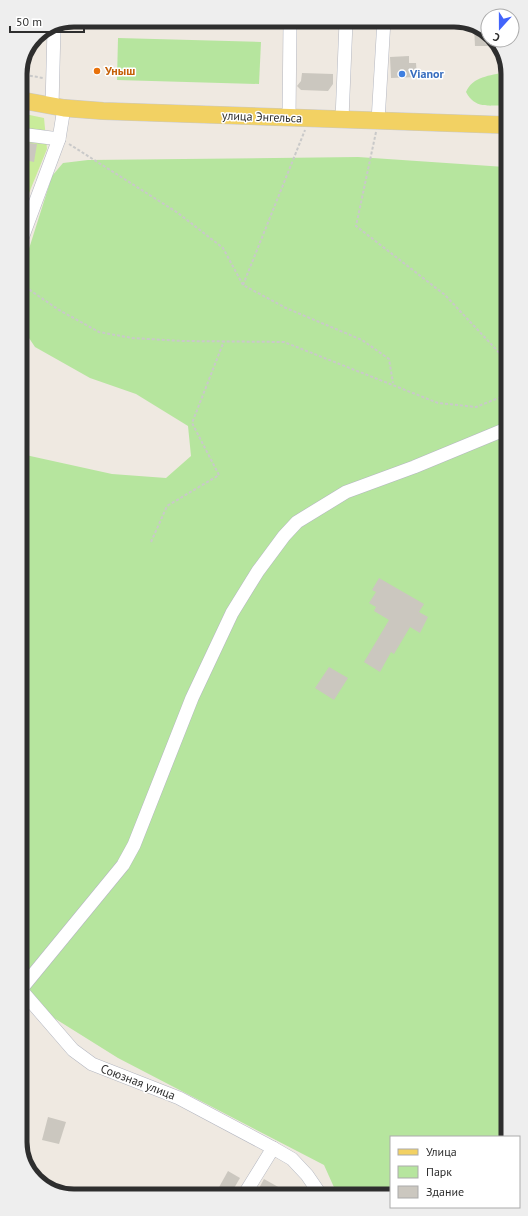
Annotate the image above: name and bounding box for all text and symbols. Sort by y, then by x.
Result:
scale bar [10,8,84,34]
north arrow [480,8,520,48]
text: 50 m [16,14,42,29]
text: С [491,30,502,45]
place label: Уныш [104,63,135,78]
marker: Уныш [92,66,102,76]
place label: Vianor [409,66,444,81]
marker: Vianor [397,69,407,79]
street label: улица Энгельса [222,108,302,125]
street label: Союзная улица [99,1060,178,1103]
legend [390,1136,520,1208]
text: Улица [426,1144,457,1159]
text: Парк [426,1164,452,1179]
text: Здание [426,1184,464,1199]

